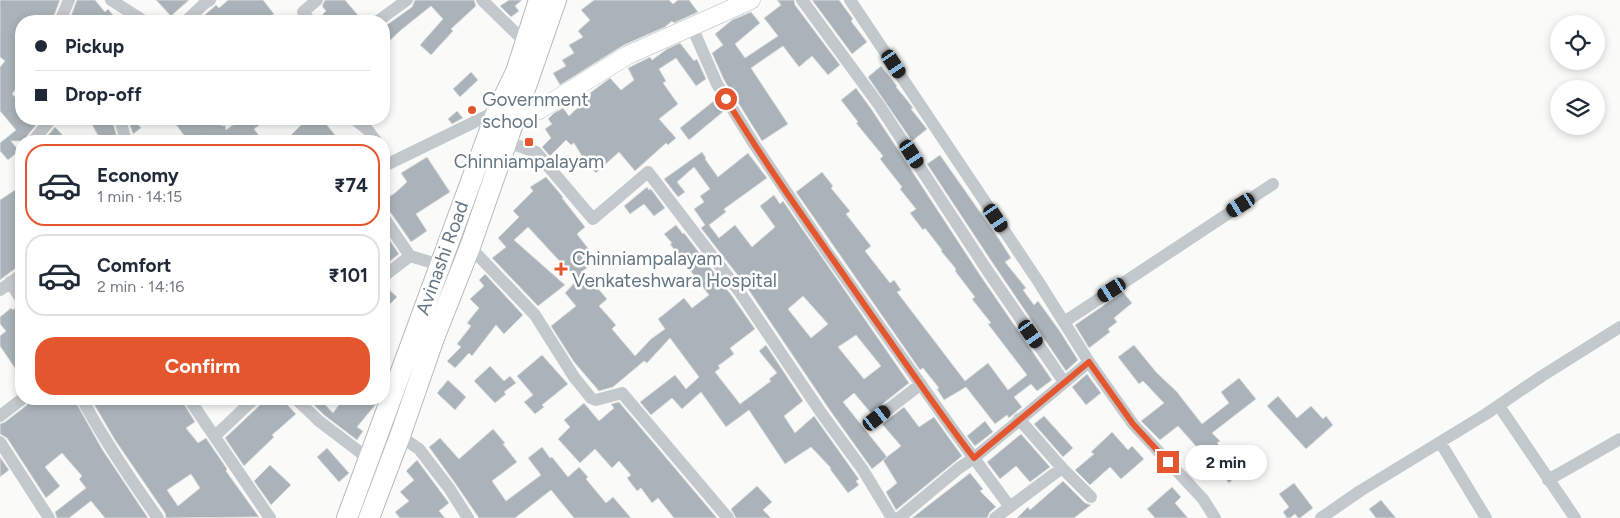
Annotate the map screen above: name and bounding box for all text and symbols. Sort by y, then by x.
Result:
map controls [1550,15,1605,135]
button: locate [1550,15,1605,70]
text: Pickup [65,35,124,58]
car [879,47,908,81]
button: layers [1550,80,1605,135]
text: Drop-off [65,83,142,106]
place label: Government school [482,88,589,133]
route start [715,88,737,110]
marker: Government school [466,104,478,116]
marker: Chinniampalayam [523,136,535,148]
car [897,137,926,171]
place label: Chinniampalayam [454,150,604,173]
icon: car [37,163,82,208]
text: Economy [97,164,179,187]
text: ₹74 [334,174,368,197]
text: 1 min · 14:15 [97,187,182,206]
car [1224,191,1257,219]
street label: Avinashi Road [411,198,473,318]
car [981,201,1010,235]
place label: Chinniampalayam Venkateshwara Hospital [572,247,777,292]
icon: car [37,253,82,298]
text: Comfort [97,254,172,277]
marker: Chinniampalayam Venkateshwara Hospital [554,262,568,276]
text: ₹101 [328,264,368,287]
car [1095,276,1128,304]
text: 2 min · 14:16 [97,277,184,296]
car [1016,317,1045,351]
button: Confirm [35,337,370,395]
car [860,403,893,433]
callout: 2 min [1186,444,1268,480]
route end [1157,451,1179,473]
text: 2 min [1206,453,1246,472]

